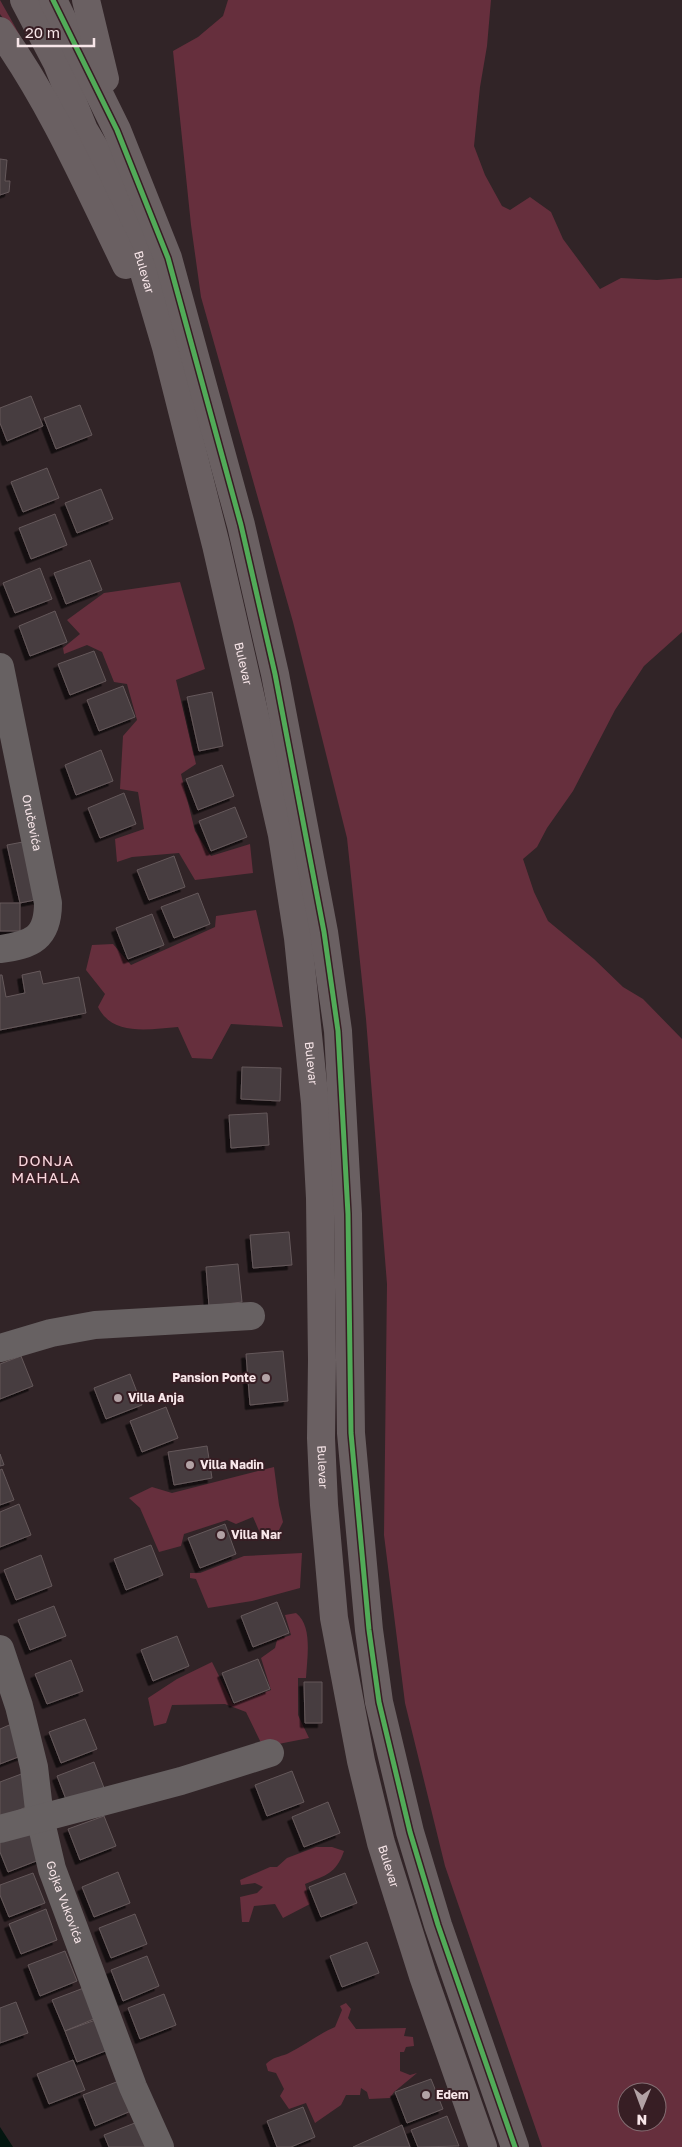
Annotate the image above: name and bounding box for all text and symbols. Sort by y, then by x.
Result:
scale bar [18,15,94,47]
text: 20 m [25,23,60,41]
street label: Bulevar [131,249,158,295]
street label: Bulevar [231,641,256,687]
street label: Oručevića [19,793,45,852]
street label: Bulevar [302,1041,321,1086]
district label: DONJA MAHALA [11,1151,81,1186]
place label: Pansion Ponte [172,1370,256,1385]
marker: Pansion Ponte [260,1372,272,1384]
place label: Villa Anja [128,1390,184,1405]
marker: Villa Anja [112,1392,124,1404]
street label: Bulevar [314,1445,331,1489]
place label: Villa Nadin [200,1457,264,1472]
marker: Villa Nadin [184,1459,196,1471]
place label: Villa Nar [231,1527,282,1542]
marker: Villa Nar [215,1529,227,1541]
street label: Bulevar [375,1843,403,1890]
street label: Gojka Vukovića [43,1859,87,1945]
north arrow [617,2082,667,2132]
place label: Edem [436,2087,468,2102]
marker: Edem [420,2089,432,2101]
text: N [636,2112,647,2129]

